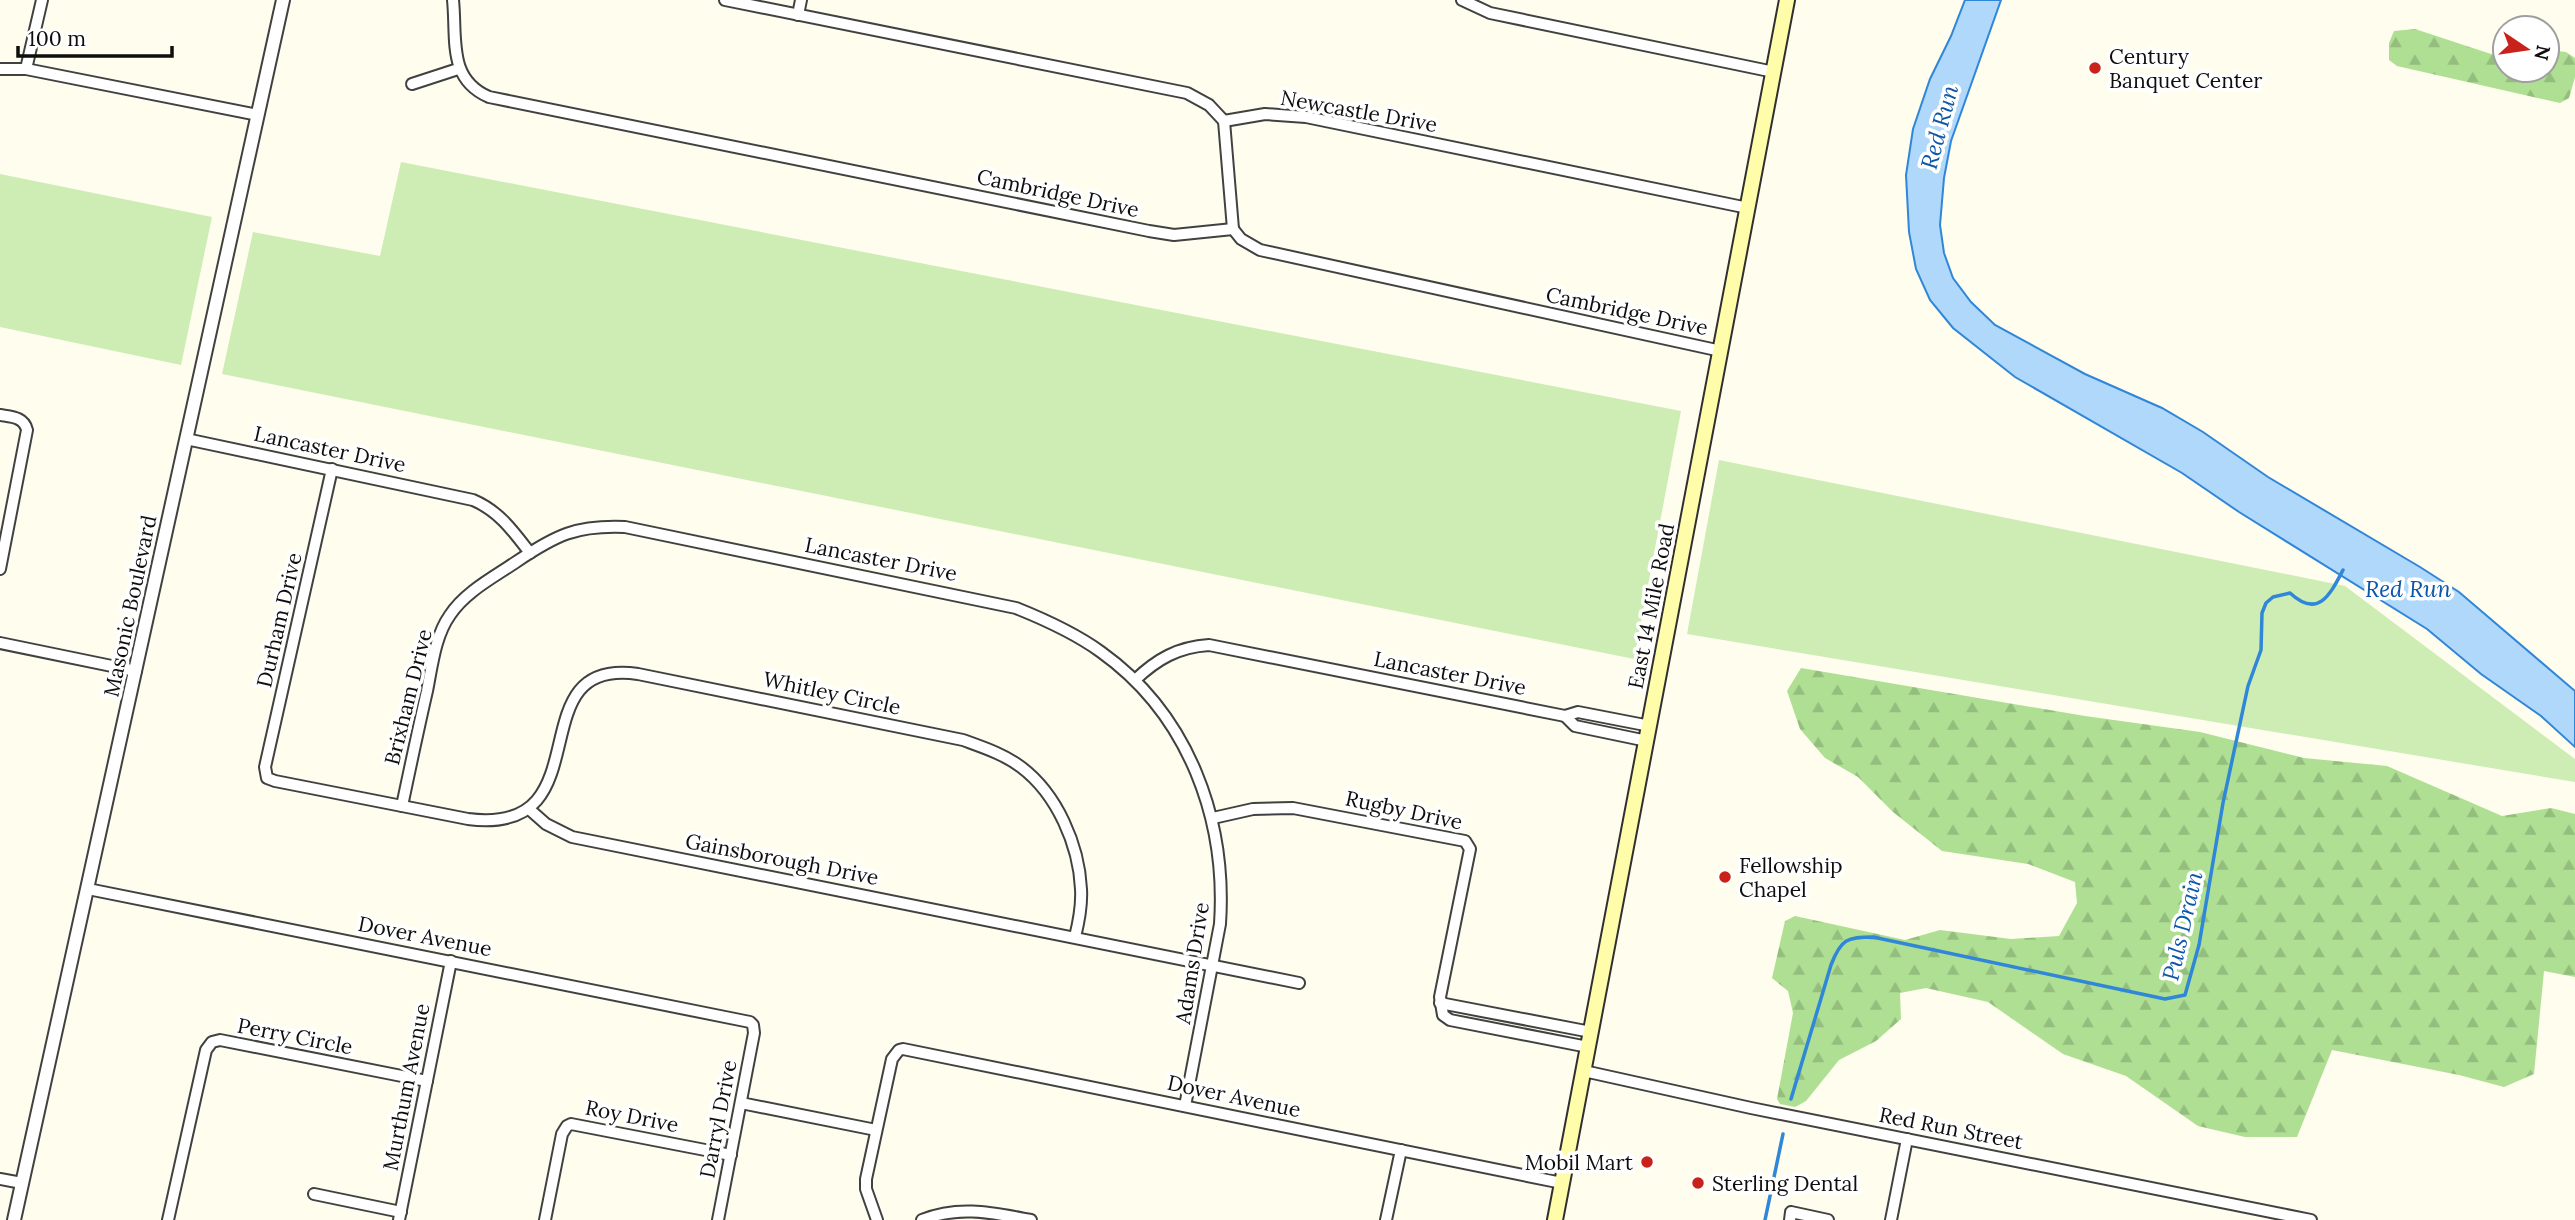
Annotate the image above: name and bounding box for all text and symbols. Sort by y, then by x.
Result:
scale bar [18,14,172,58]
north arrow [2491,14,2561,84]
text: 100 m [28,25,86,52]
place label: Century Banquet Center [2109,43,2262,94]
text: N [2529,43,2556,63]
marker: Century Banquet Center [2087,60,2103,76]
water label: Red Run [1914,82,1964,172]
street label: Newcastle Drive [1279,84,1439,138]
street label: Cambridge Drive [974,163,1142,223]
street label: Cambridge Drive [1543,281,1711,341]
street label: Lancaster Drive [252,420,408,478]
street label: Masonic Boulevard [98,513,162,699]
street label: East 14 Mile Road [1622,521,1680,691]
street label: Lancaster Drive [803,531,959,587]
street label: Durham Drive [250,550,308,690]
water label: Red Run [2365,574,2451,603]
street label: Brixham Drive [378,626,438,768]
street label: Lancaster Drive [1372,645,1528,701]
street label: Whitley Circle [761,665,903,721]
street label: Rugby Drive [1343,784,1465,836]
street label: Gainsborough Drive [683,827,881,891]
place label: Fellowship Chapel [1739,852,1843,903]
marker: Fellowship Chapel [1717,869,1733,885]
water label: Puls Drain [2155,869,2209,983]
street label: Adams Drive [1169,900,1215,1027]
street label: Dover Avenue [356,910,494,962]
street label: Murthum Avenue [377,1001,435,1173]
street label: Perry Circle [235,1012,355,1060]
street label: Darryl Drive [693,1058,743,1180]
street label: Dover Avenue [1165,1069,1303,1123]
street label: Roy Drive [583,1094,681,1138]
street label: Red Run Street [1877,1101,2026,1155]
place label: Mobil Mart [1525,1149,1634,1176]
marker: Mobil Mart [1639,1154,1655,1170]
place label: Sterling Dental [1712,1170,1858,1197]
marker: Sterling Dental [1690,1175,1706,1191]

